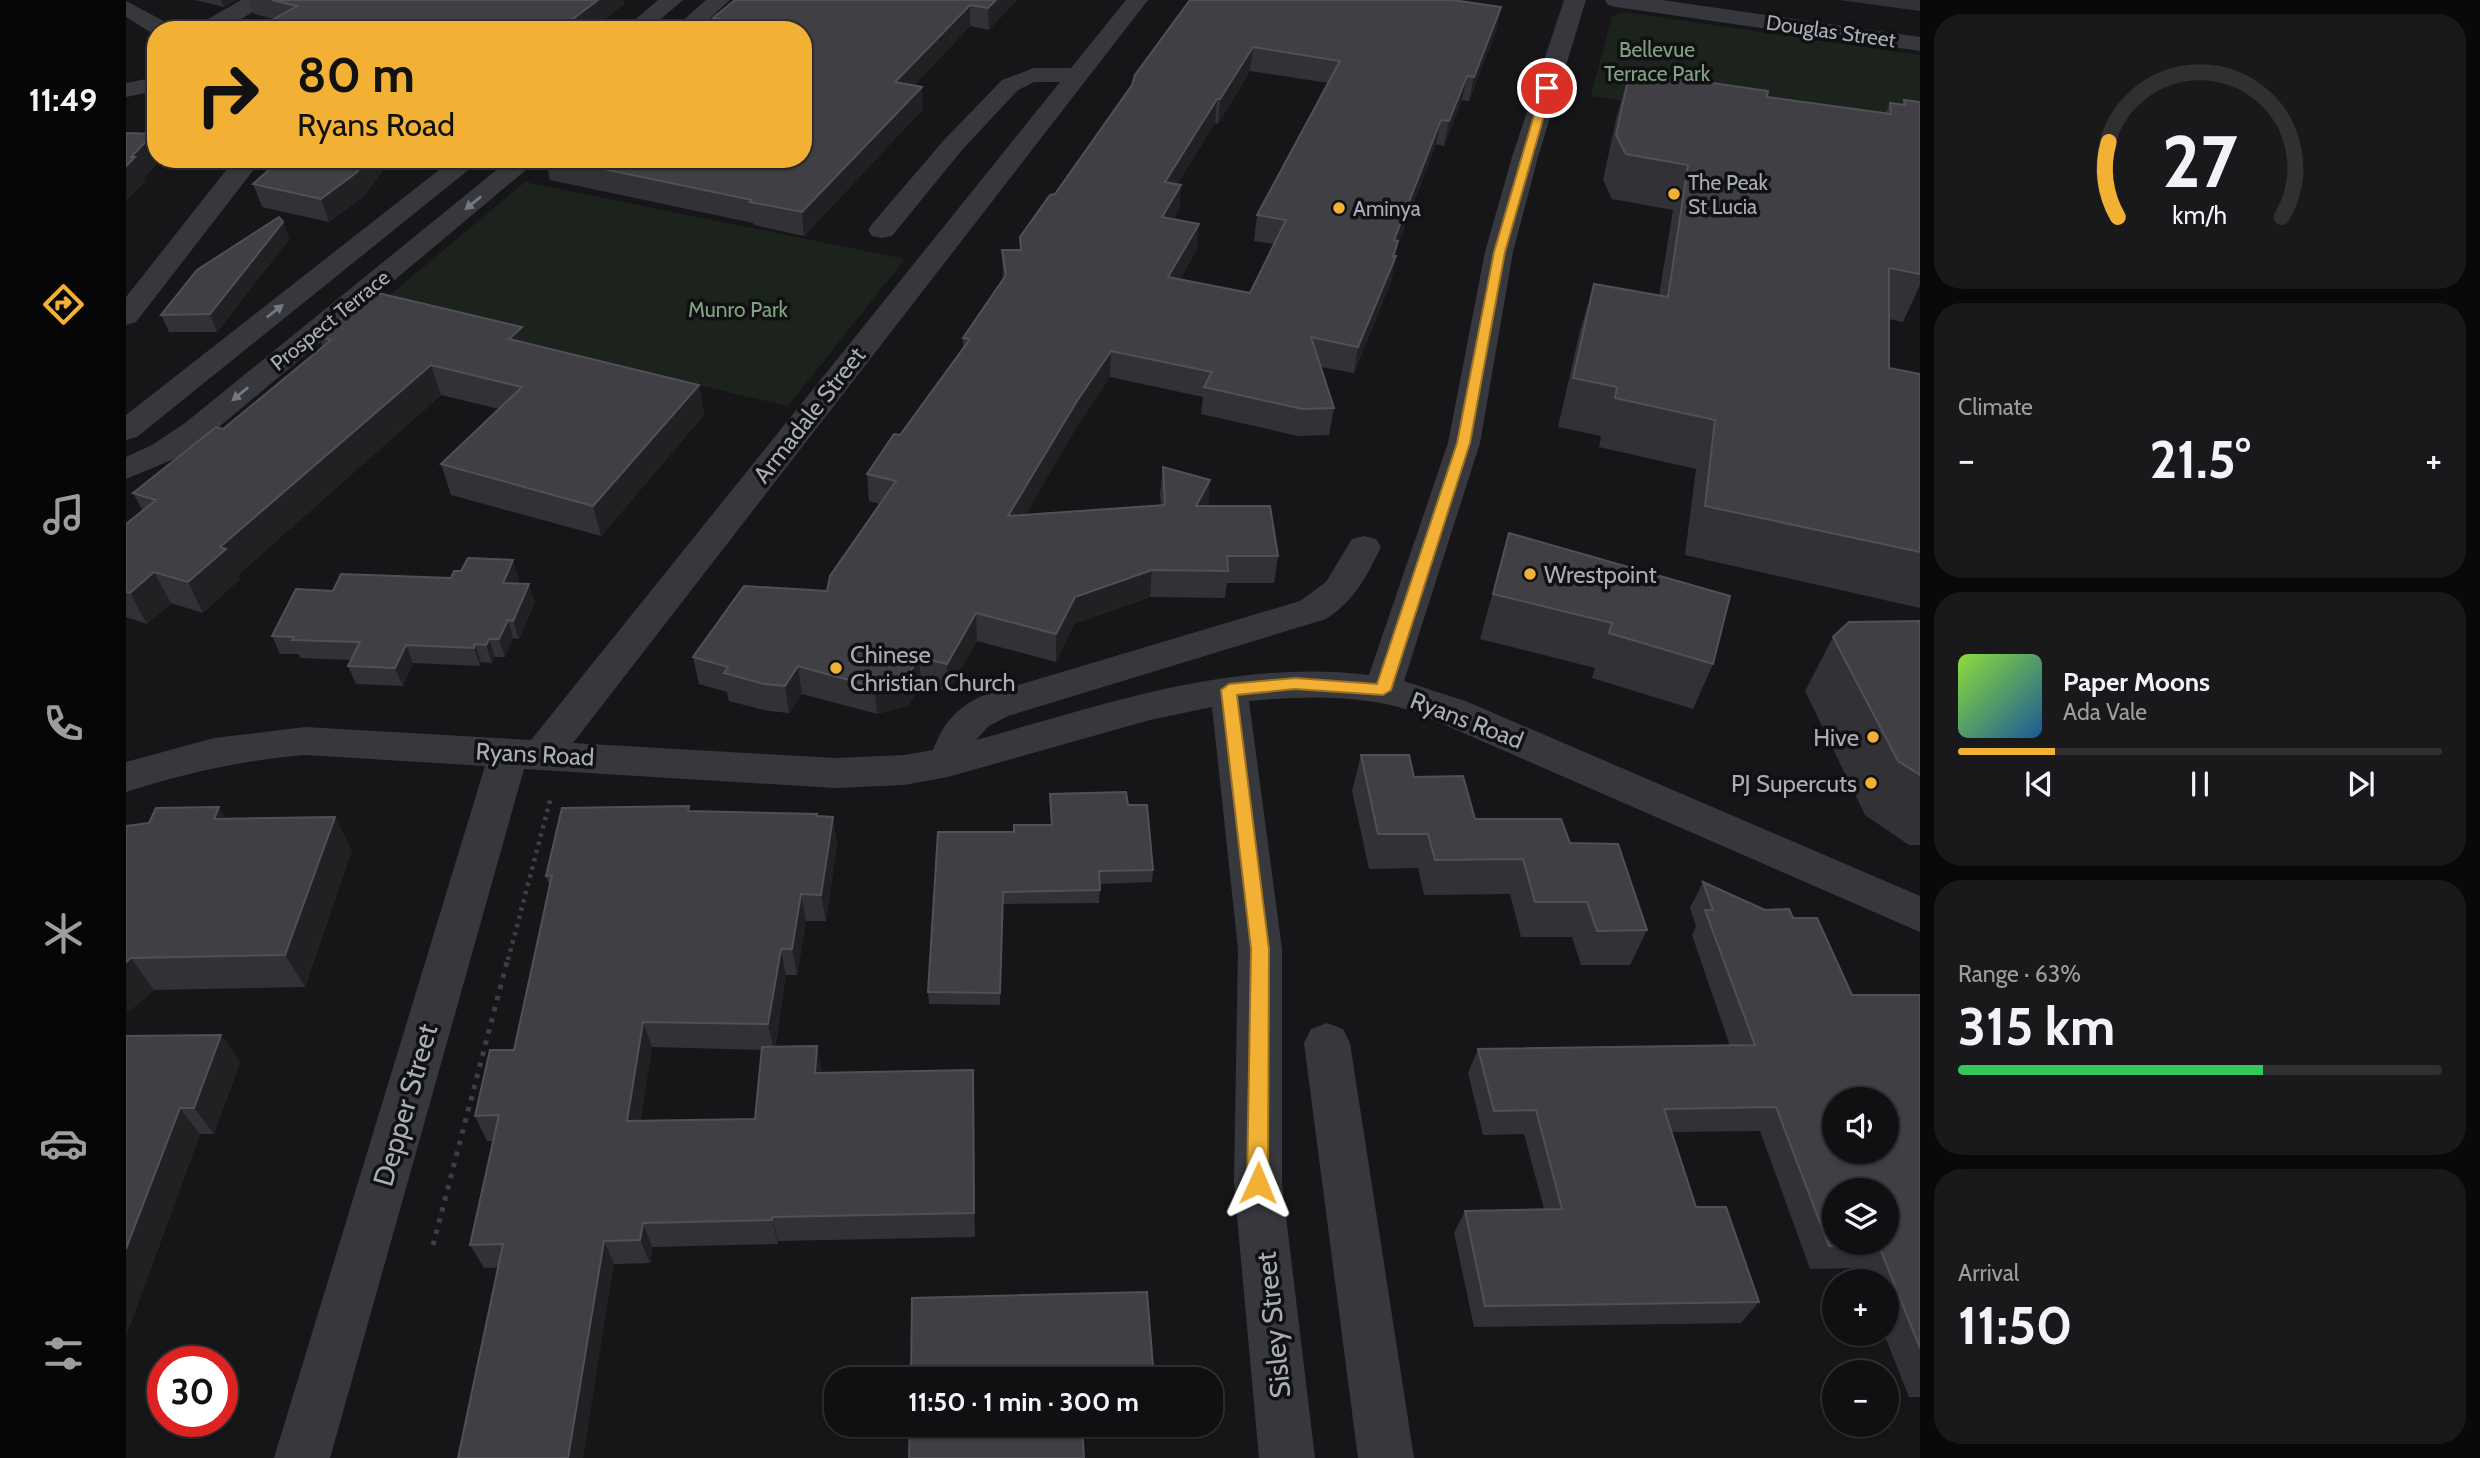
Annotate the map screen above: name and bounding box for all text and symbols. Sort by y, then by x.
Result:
street label: Douglas Street [1765,10,1897,52]
park label: Bellevue Terrace Park [1604,37,1711,86]
text: 80 m [297,45,415,104]
icon: right [182,49,273,140]
pin [1517,58,1577,118]
icon: arrive [1528,69,1566,107]
text: 11:49 [29,80,97,119]
text: Ryans Road [297,105,455,144]
text: 27 [2162,118,2238,206]
place label: The Peak St Lucia [1688,170,1768,219]
marker: The Peak St Lucia [1666,186,1682,202]
one-way arrow [464,195,482,210]
place label: Aminya [1353,196,1421,221]
marker: Aminya [1331,200,1347,216]
text: km/h [2173,200,2227,230]
street label: Prospect Terrace [265,264,395,376]
icon: directions [39,280,88,329]
park label: Munro Park [688,297,789,322]
one-way arrow [266,304,284,319]
street label: Armadale Street [747,341,871,489]
one-way arrow [232,386,250,401]
text: Climate [1958,393,2033,421]
text: 21.5° [2149,428,2251,491]
text: − [1958,436,1975,483]
text: + [2425,436,2442,483]
icon: music [39,490,88,539]
place label: Wrestpoint [1544,560,1657,589]
marker: Wrestpoint [1522,566,1538,582]
place label: Chinese Christian Church [850,640,1015,697]
marker: Chinese Christian Church [828,660,844,676]
text: Paper Moons [2063,666,2210,698]
street label: Ryans Road [1406,685,1528,755]
text: Ada Vale [2063,698,2147,726]
icon: phone [39,699,88,748]
place label: Hive [1813,723,1859,752]
marker: Hive [1865,729,1881,745]
street label: Ryans Road [475,736,595,772]
icon: previous [2020,765,2058,803]
icon: pause [2181,765,2219,803]
icon: next [2342,765,2380,803]
place label: PJ Supercuts [1731,769,1857,798]
marker: PJ Supercuts [1863,775,1879,791]
icon: climate [39,909,88,958]
text: Range · 63% [1958,960,2081,988]
text: 315 km [1958,995,2115,1058]
street label: Depper Street [366,1020,444,1190]
map controls [1822,1087,1899,1437]
button: sound [1822,1087,1899,1164]
icon: car [39,1119,88,1168]
position arrow [1221,1146,1295,1220]
button: layers [1822,1178,1899,1255]
street label: Sisley Street [1248,1250,1298,1400]
text: Arrival [1958,1259,2019,1287]
button: + [1822,1269,1899,1346]
text: 11:50 [1958,1294,2073,1357]
icon: filters [39,1329,88,1378]
speed limit sign: 30 [147,1346,238,1437]
button: − [1822,1360,1899,1437]
text: 11:50 · 1 min · 300 m [908,1386,1139,1418]

